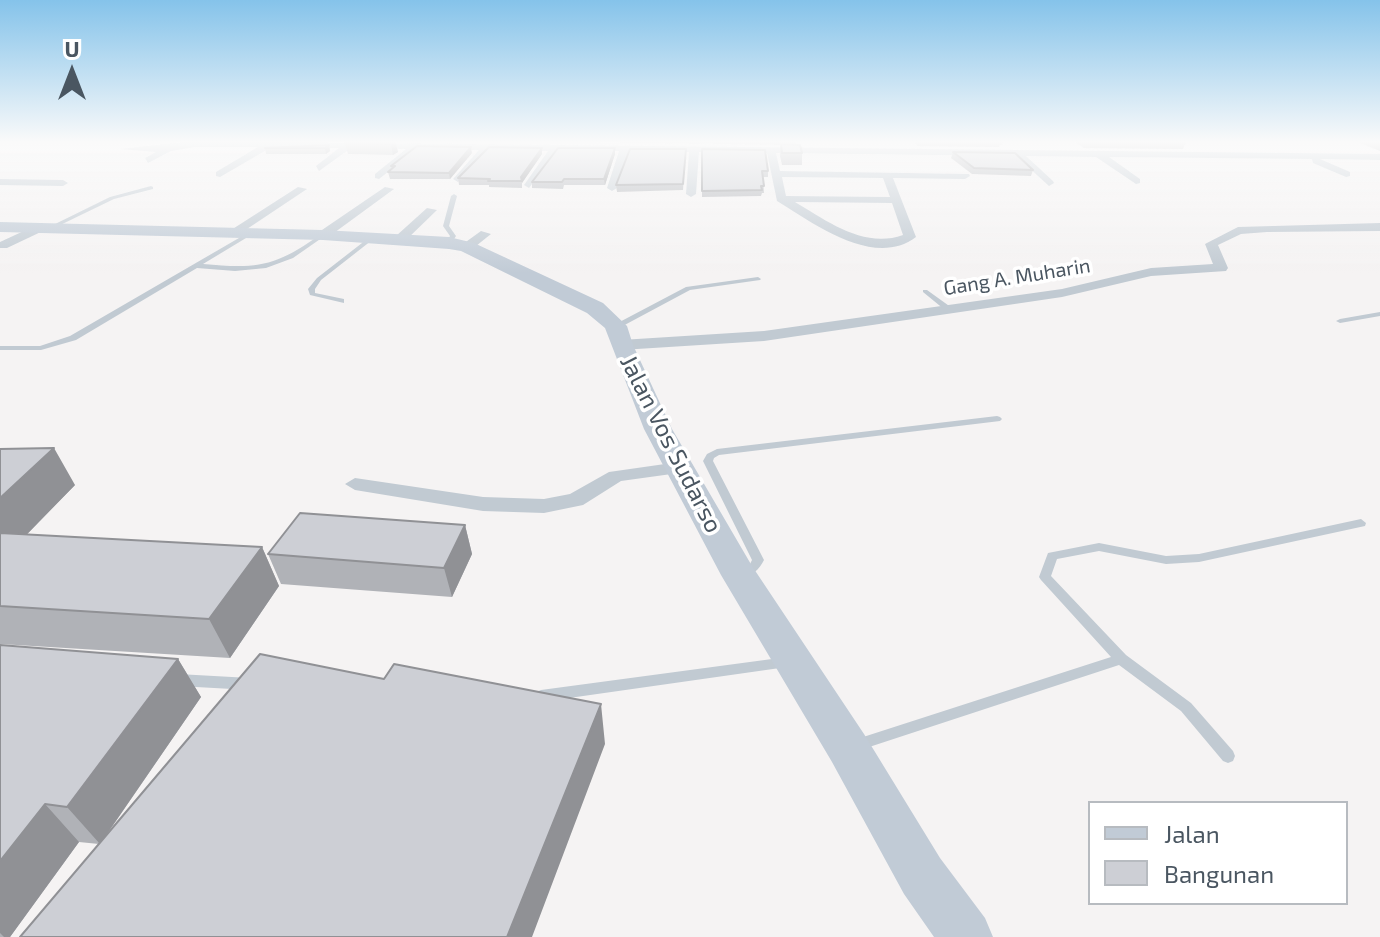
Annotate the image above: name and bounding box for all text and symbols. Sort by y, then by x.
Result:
north arrow [32,32,112,112]
text: U [64,35,80,61]
street label: Gang A. Muharin [942,254,1092,300]
street label: Jalan Vos Sudarso [614,350,728,538]
legend [1088,801,1348,905]
text: Jalan [1164,819,1220,848]
text: Bangunan [1164,859,1274,888]

